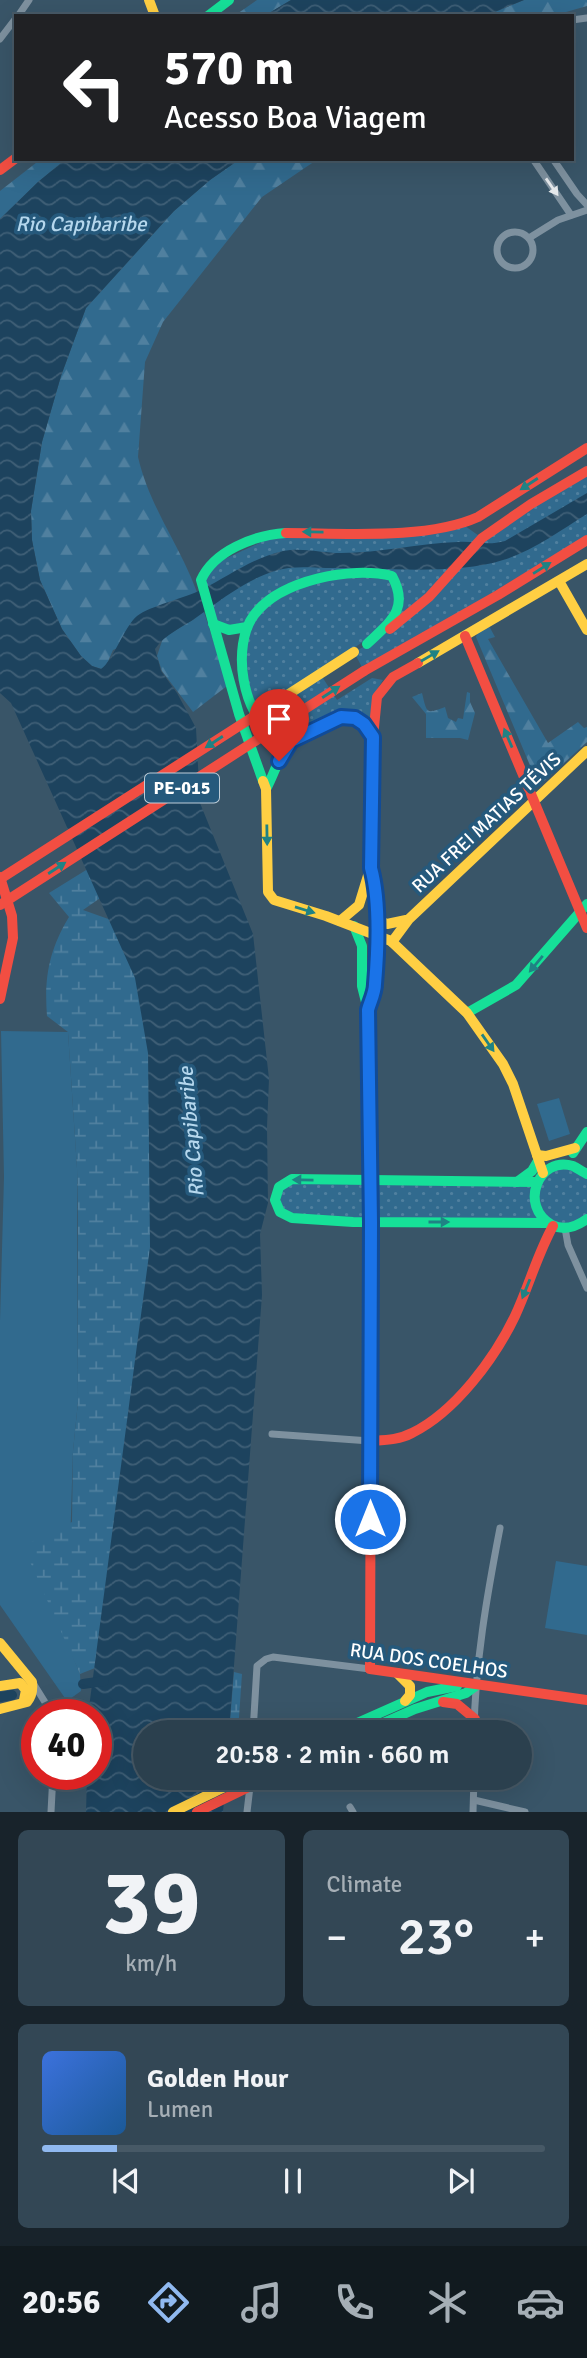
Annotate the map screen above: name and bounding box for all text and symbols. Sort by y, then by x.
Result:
text: 570 m [164,38,294,98]
icon: left [49,42,140,133]
text: Acesso Boa Viagem [164,98,427,137]
one-way arrow [545,178,559,196]
water label: Rio Capibaribe [16,211,148,237]
one-way arrow [519,478,539,491]
one-way arrow [302,526,324,538]
one-way arrow [533,561,552,574]
one-way arrow [420,650,439,662]
one-way arrow [322,685,340,699]
pin [249,689,309,761]
icon: arrive [260,700,298,738]
one-way arrow [502,728,514,748]
one-way arrow [204,735,224,748]
street label: RUA FREI MATIAS TÉVIS [407,747,566,898]
road number: PE-015 [145,774,219,802]
one-way arrow [261,825,273,847]
one-way arrow [48,862,67,875]
one-way arrow [295,905,316,915]
one-way arrow [529,955,544,972]
one-way arrow [481,1034,495,1052]
water label: Rio Capibaribe [172,1064,210,1198]
one-way arrow [291,1174,313,1186]
one-way arrow [428,1217,450,1228]
one-way arrow [521,1278,532,1299]
position arrow [333,1482,407,1556]
street label: RUA DOS COELHOS [348,1638,509,1684]
speed limit sign: 40 [21,1699,112,1790]
text: 20:58 · 2 min · 660 m [216,1739,449,1771]
text: 39 [102,1847,200,1960]
text: Climate [327,1870,402,1899]
text: 23° [398,1905,474,1969]
text: − [327,1914,347,1961]
text: + [524,1914,545,1961]
text: km/h [125,1949,177,1978]
text: Golden Hour [147,2063,288,2095]
text: Lumen [147,2095,213,2124]
icon: previous [107,2162,145,2200]
icon: pause [274,2162,312,2200]
icon: next [442,2162,480,2200]
icon: directions [144,2278,193,2327]
icon: music [237,2278,286,2327]
icon: phone [330,2278,379,2327]
icon: climate [423,2278,472,2327]
icon: car [516,2278,565,2327]
text: 20:56 [22,2283,101,2322]

